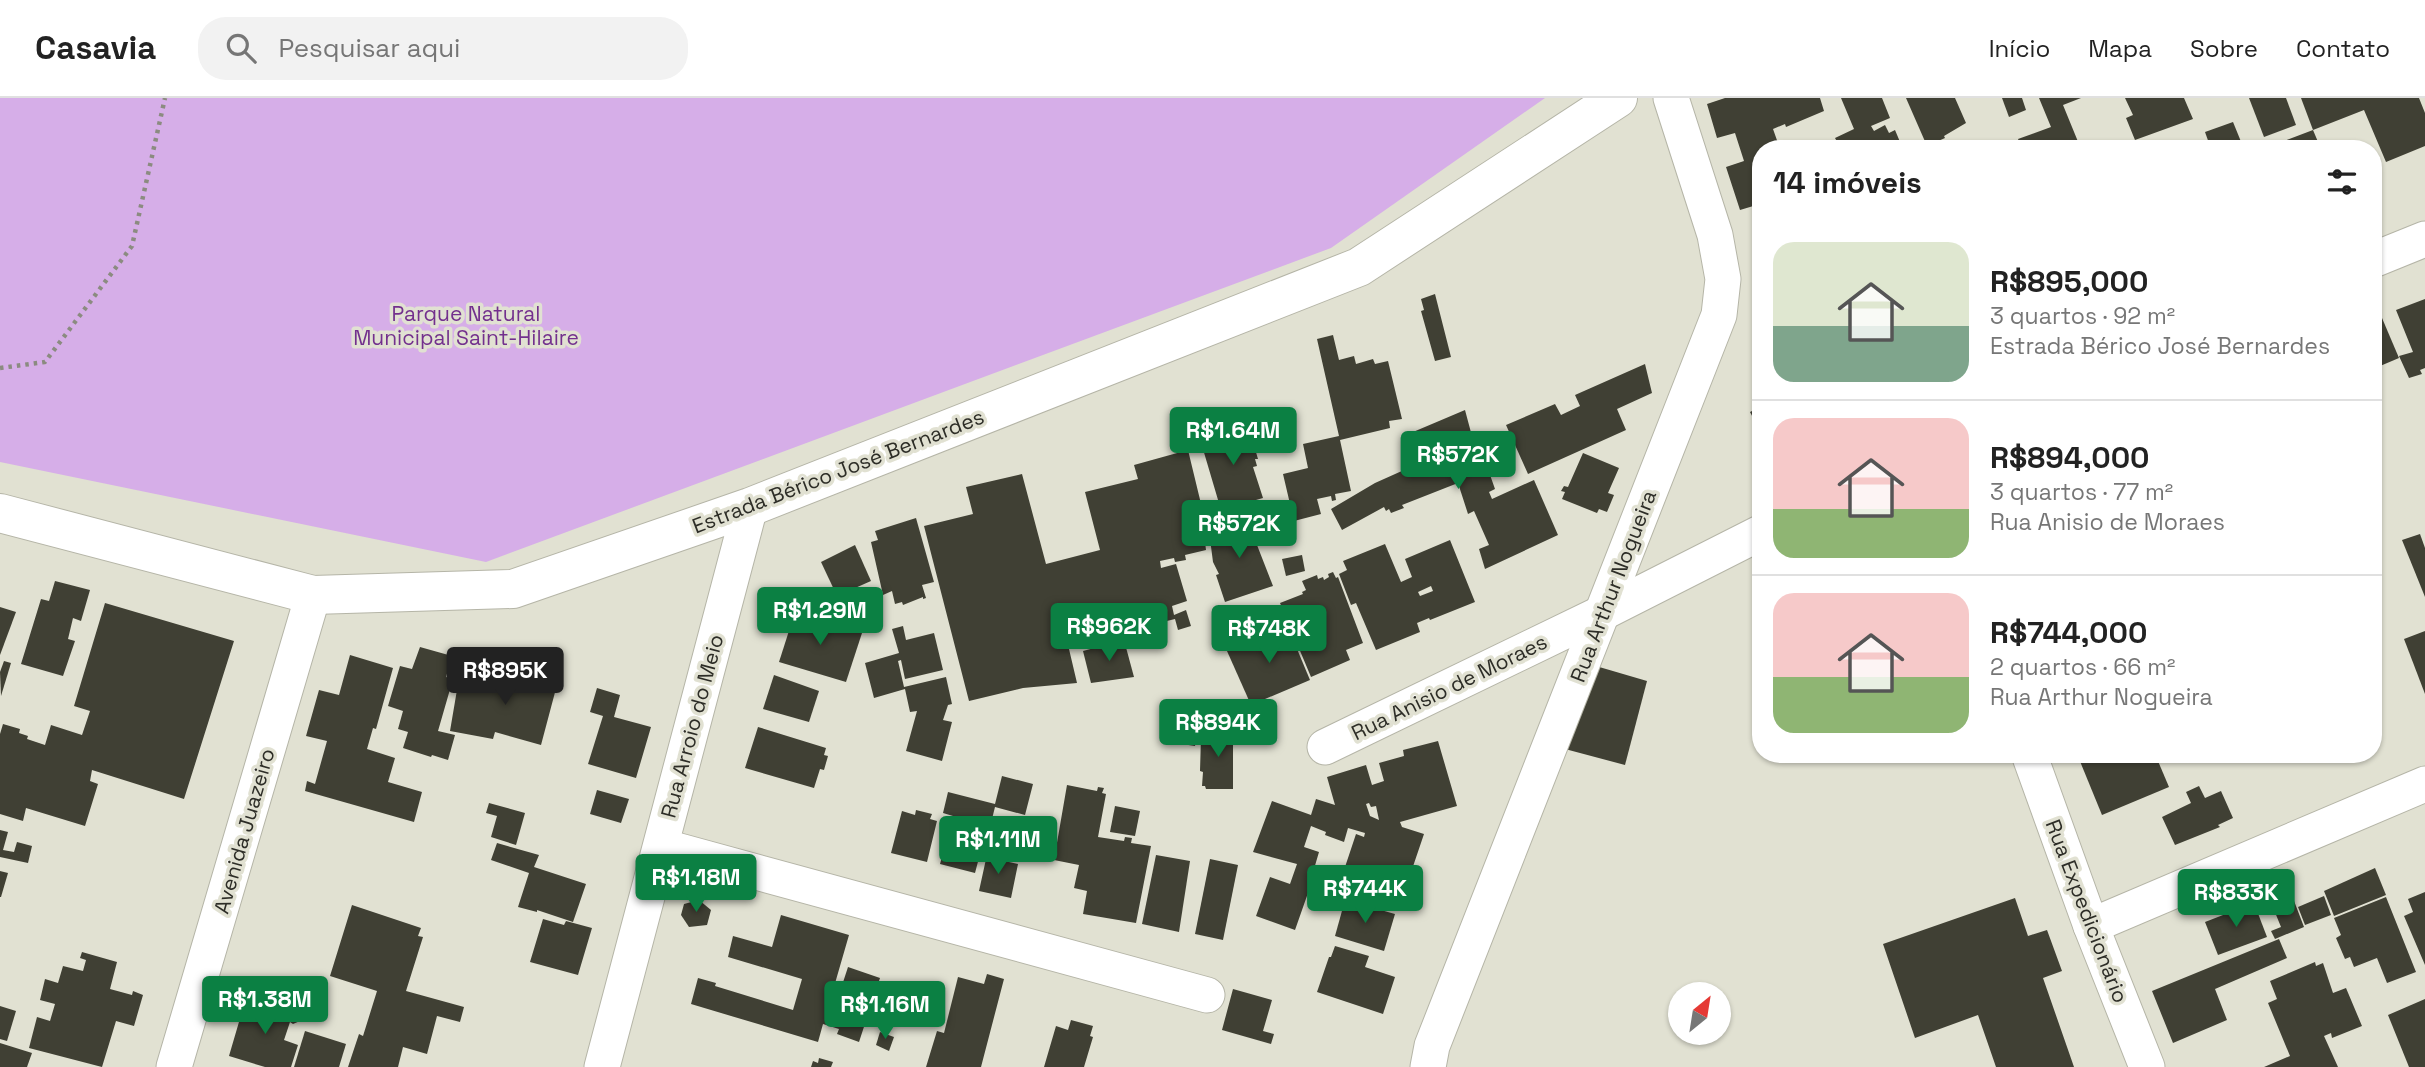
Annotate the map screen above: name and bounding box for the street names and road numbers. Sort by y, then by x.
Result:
street label: Estrada Bérico José Bernardes [688,403,988,539]
street label: Rua Arthur Nogueira [1564,486,1662,686]
street label: Rua Anisio de Moraes [1347,628,1551,746]
street label: Rua Arroio do Meio [654,631,730,821]
street label: Avenida Juazeiro [207,745,281,917]
street label: Rua Expedicionário [2040,816,2134,1006]

